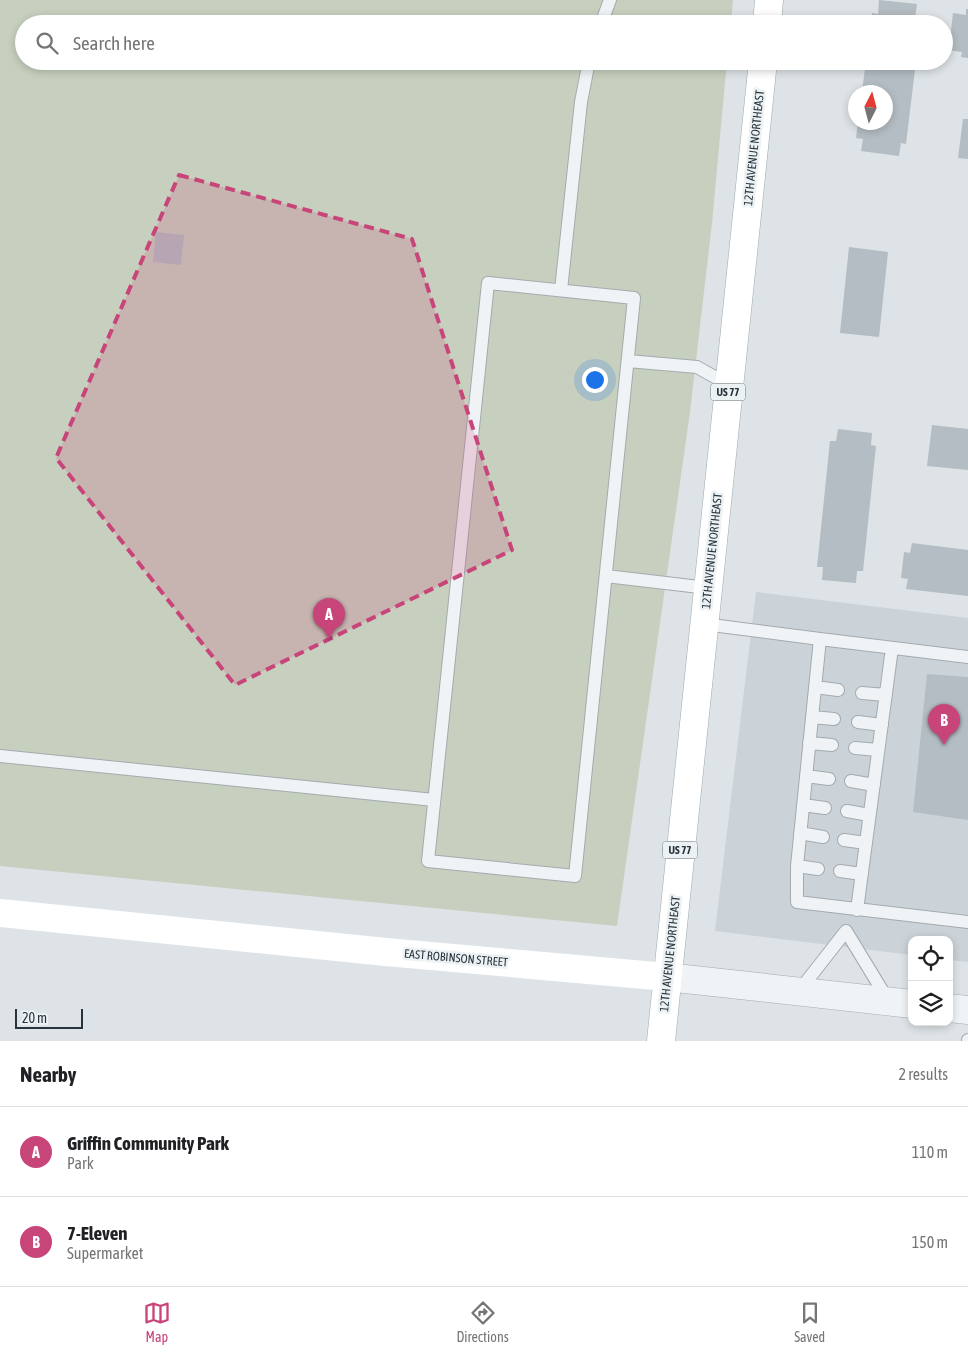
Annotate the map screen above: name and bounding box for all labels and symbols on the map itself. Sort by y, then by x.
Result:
north arrow [848,85,893,130]
street label: 12TH AVENUE NORTHEAST [741,89,767,207]
your location [582,367,608,393]
road number: US 77 [710,384,746,401]
street label: 12TH AVENUE NORTHEAST [699,492,725,610]
pin: A [313,598,345,639]
pin: B [928,704,960,745]
road number: US 77 [662,842,698,858]
street label: 12TH AVENUE NORTHEAST [657,895,683,1013]
street label: EAST ROBINSON STREET [403,946,509,970]
scale bar [15,1006,82,1029]

